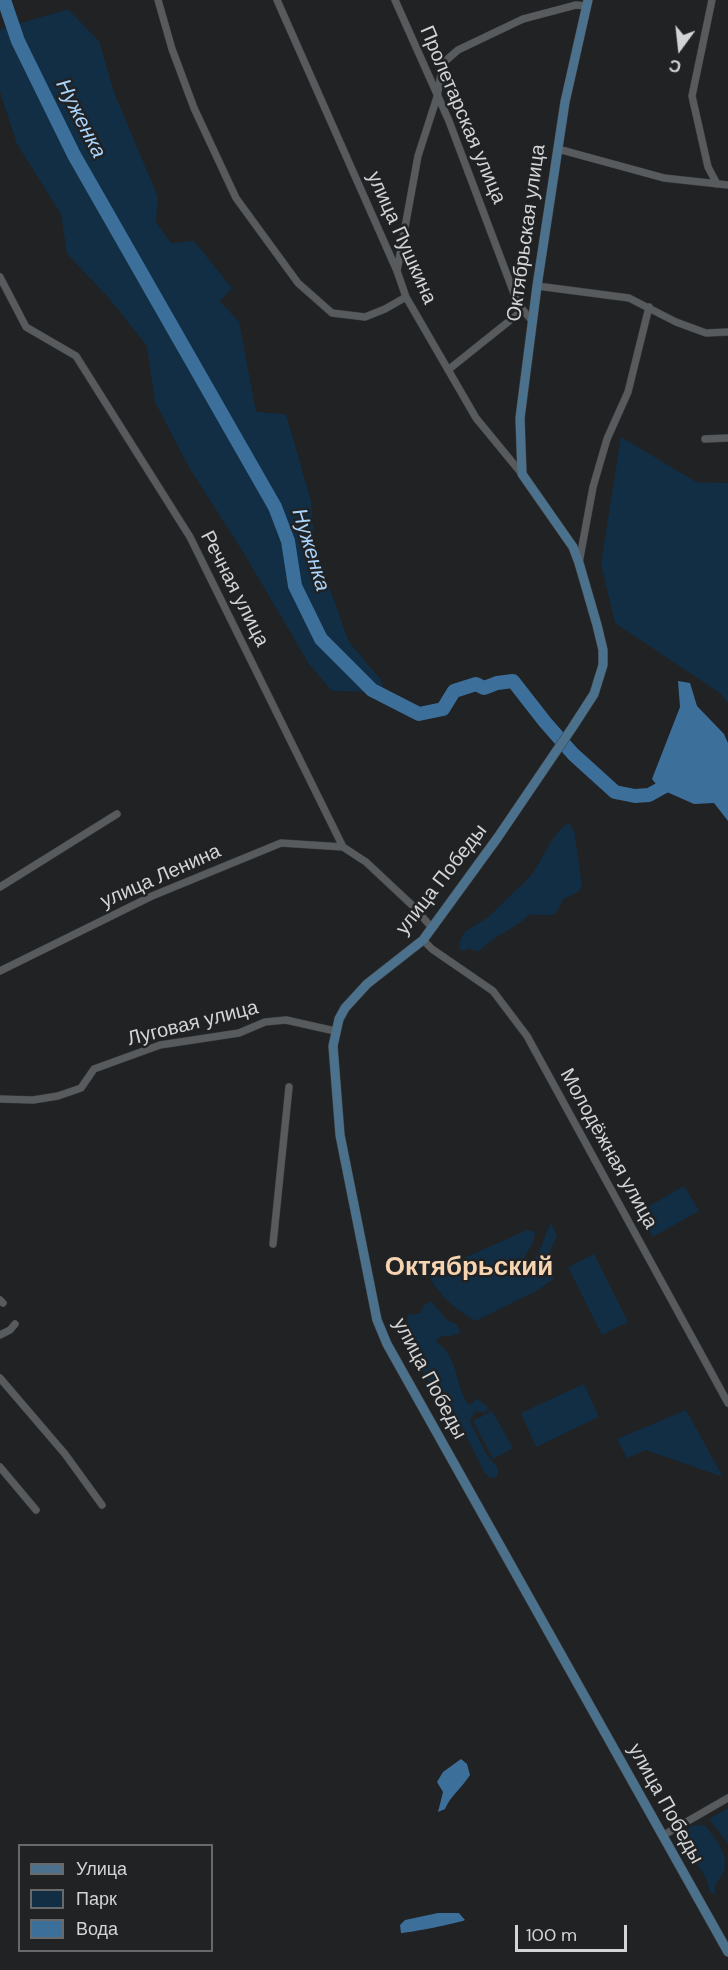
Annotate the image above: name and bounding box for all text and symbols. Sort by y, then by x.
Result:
north arrow [650,18,710,78]
street label: Пролетарская улица [414,22,510,208]
text: С [667,54,684,78]
water label: Нуженка [49,75,111,163]
street label: Октябрьская улица [503,143,551,323]
street label: улица Пушкина [361,168,441,308]
water label: Нуженка [285,506,335,594]
street label: Речная улица [195,527,273,651]
street label: улица Победы [391,820,493,940]
street label: улица Ленина [97,840,225,914]
street label: Луговая улица [125,996,261,1052]
street label: Молодёжная улица [554,1065,662,1233]
district label: Октябрьский [385,1252,553,1284]
street label: улица Победы [387,1314,471,1444]
street label: улица Победы [622,1740,708,1868]
legend [18,1844,213,1952]
text: Улица [76,1857,127,1881]
text: Парк [76,1887,117,1911]
scale bar [518,1913,630,1951]
text: Вода [76,1917,118,1941]
text: 100 m [526,1923,577,1947]

